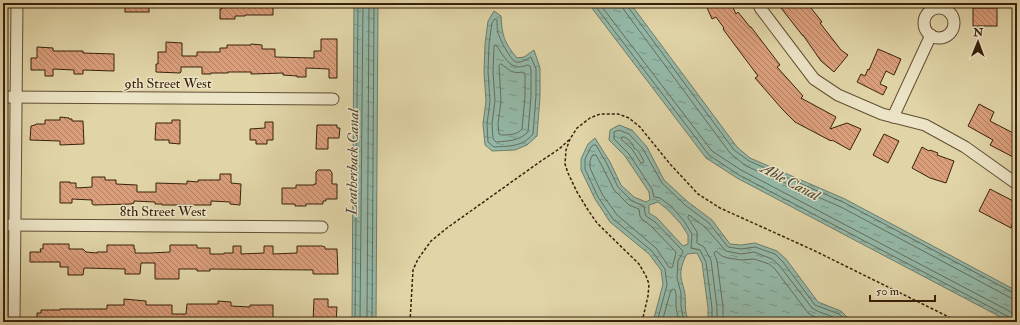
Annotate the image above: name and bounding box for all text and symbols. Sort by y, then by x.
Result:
north arrow [958,22,998,62]
text: N [972,26,984,39]
street label: 9th Street West [124,75,212,92]
water label: Leatherback Canal [343,107,363,216]
water label: Able Canal [755,158,824,206]
street label: 8th Street West [120,203,207,220]
scale bar [870,277,935,303]
text: 50 m [876,284,900,299]

